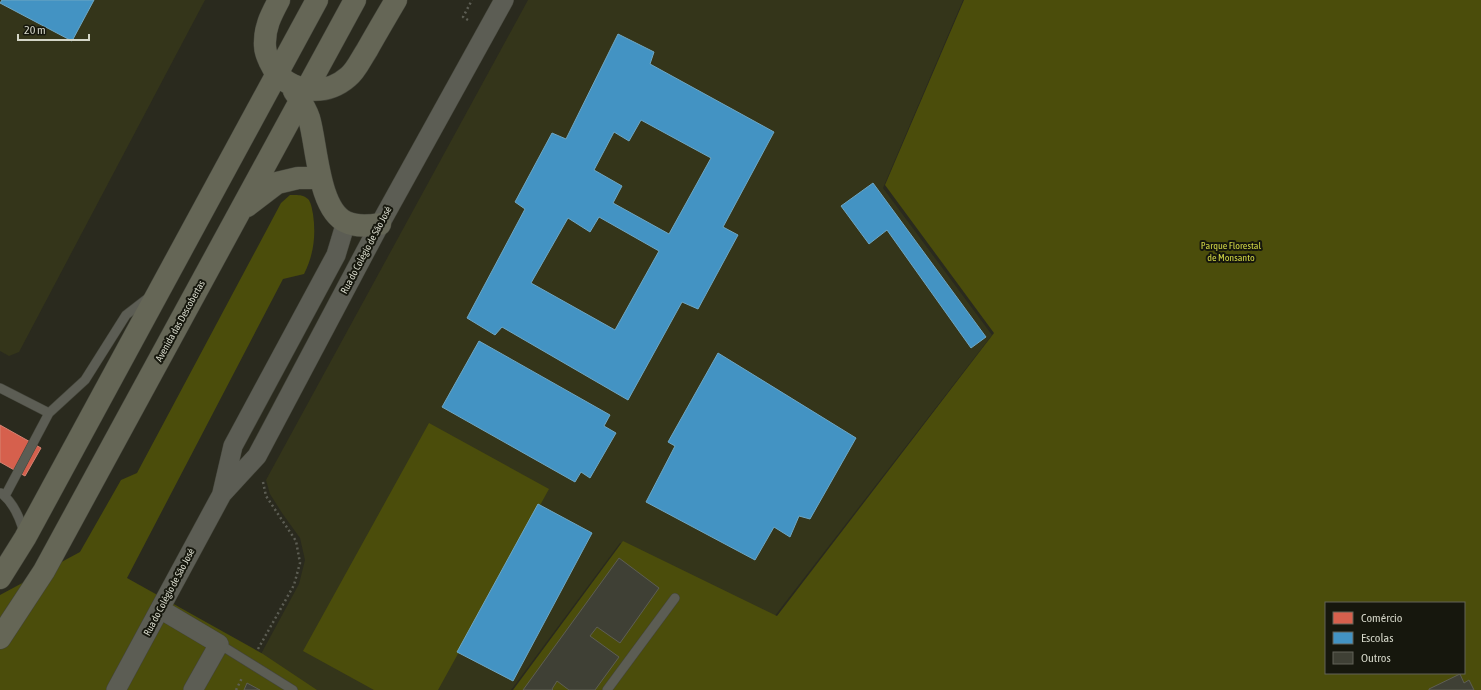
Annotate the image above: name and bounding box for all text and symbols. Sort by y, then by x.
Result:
scale bar [18,16,89,42]
text: 20 m [24,23,46,37]
street label: Rua do Colégio de São José [338,204,394,295]
park label: Parque Florestal de Monsanto [1201,240,1261,263]
street label: Avenida das Descobertas [153,278,207,363]
street label: Rua do Colégio de São José [141,546,197,637]
legend [1325,602,1465,674]
text: Comércio [1361,611,1403,625]
text: Escolas [1361,631,1393,645]
text: Outros [1361,651,1391,665]

